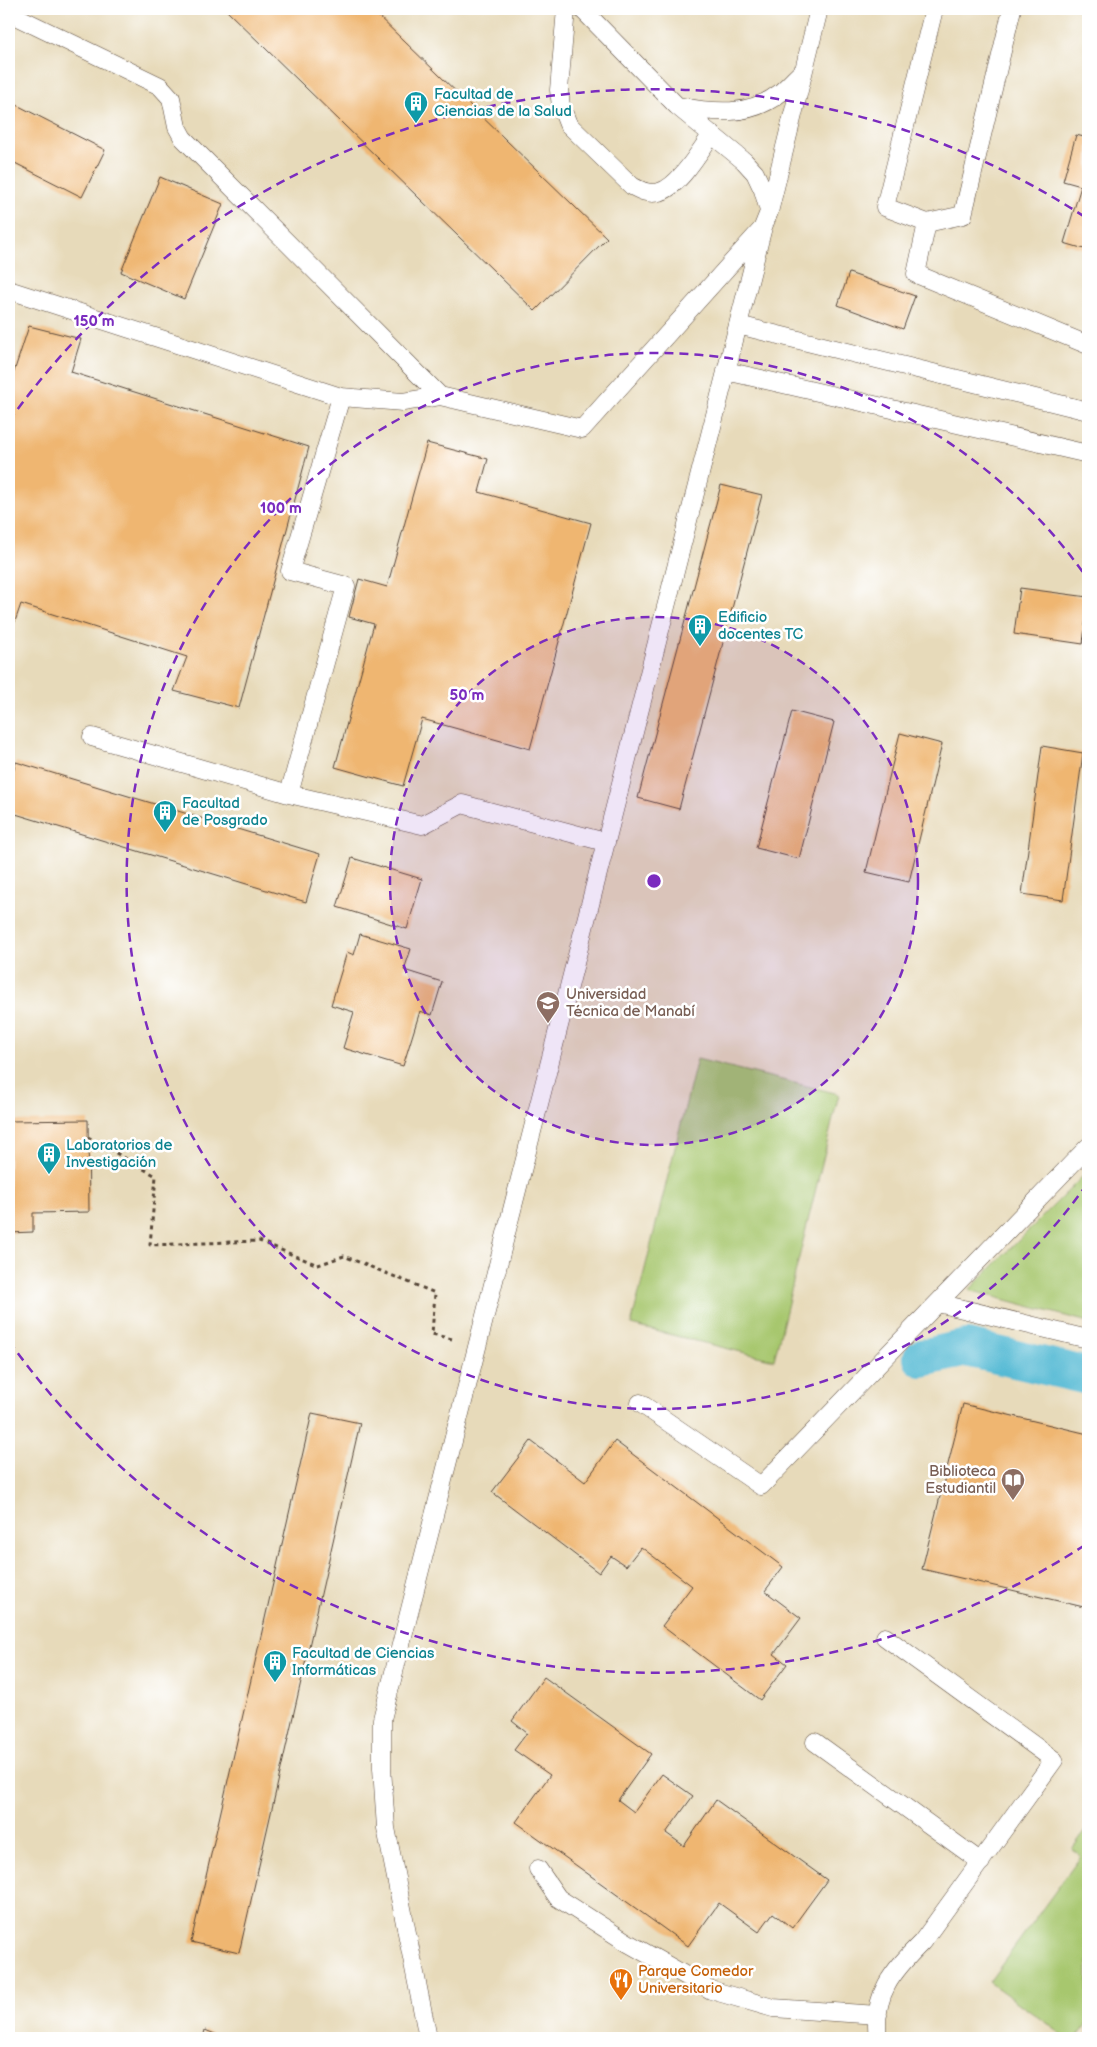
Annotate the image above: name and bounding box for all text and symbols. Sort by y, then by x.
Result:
place label: Facultad de Ciencias de la Salud [434,85,572,121]
building icon: Facultad de Ciencias de la Salud [403,90,429,124]
text: 150 m [73,312,115,331]
text: 100 m [260,499,302,518]
place label: Edificio docentes TC [718,608,804,644]
building icon: Edificio docentes TC [687,613,713,647]
text: 50 m [450,686,485,705]
place label: Facultad de Posgrado [182,794,268,830]
building icon: Facultad de Posgrado [152,799,178,833]
centre of rings [645,872,663,890]
place label: Universidad Técnica de Manabí [566,985,695,1021]
school or university icon: Universidad Técnica de Manabí [535,990,561,1024]
place label: Laboratorios de Investigación [66,1136,172,1172]
building icon: Laboratorios de Investigación [36,1141,62,1175]
place label: Biblioteca Estudiantil [925,1462,996,1498]
library icon: Biblioteca Estudiantil [1000,1467,1026,1501]
place label: Facultad de Ciencias Informáticas [292,1644,435,1680]
building icon: Facultad de Ciencias Informáticas [262,1649,288,1683]
place label: Parque Comedor Universitario [638,1962,754,1998]
restaurant icon: Parque Comedor Universitario [608,1967,634,2001]

